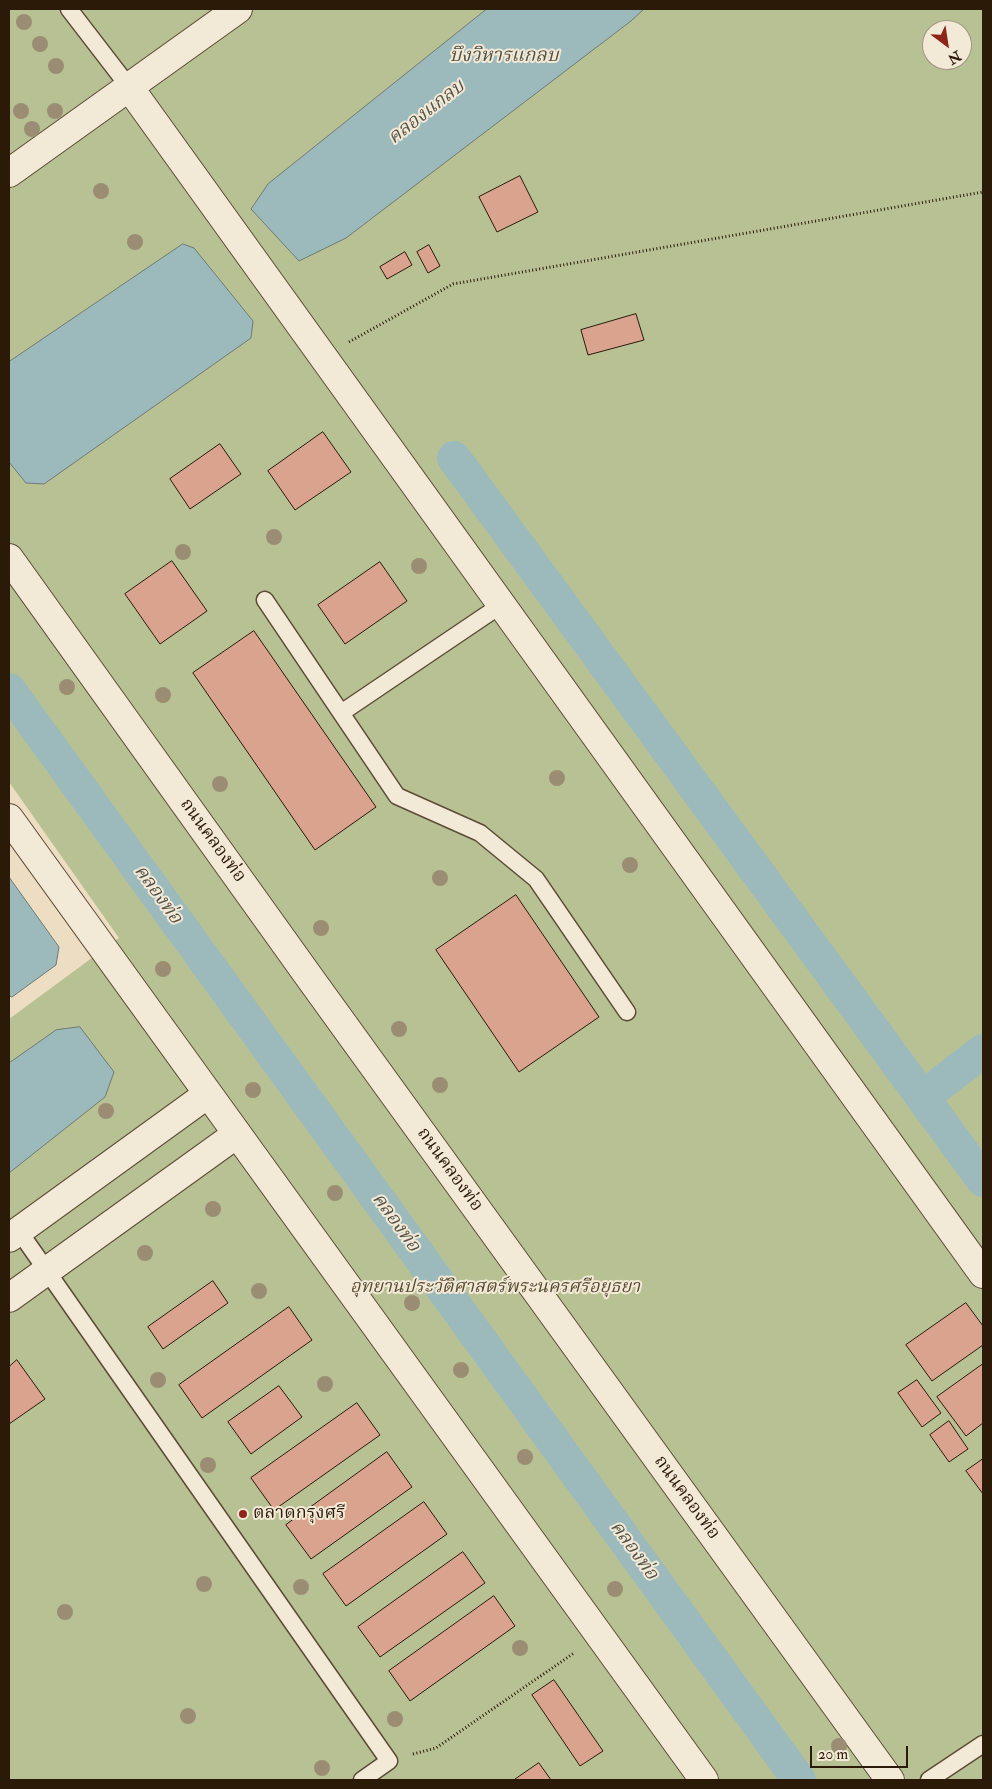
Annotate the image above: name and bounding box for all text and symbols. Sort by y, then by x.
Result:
north arrow [922,20,972,70]
water label: บึงวิหารแกลบ [449,46,559,68]
text: N [945,47,964,68]
water label: คลองแกลบ [384,76,470,150]
street label: ถนนคลองท่อ [174,795,250,887]
water label: คลองท่อ [128,861,186,929]
street label: ถนนคลองท่อ [411,1124,487,1216]
water label: คลองท่อ [366,1189,424,1257]
park label: อุทยานประวัติศาสตร์พระนครศรีอยุธยา [350,1277,640,1299]
street label: ถนนคลองท่อ [648,1452,724,1544]
place label: ตลาดกรุงศรี [253,1503,345,1525]
marker: ตลาดกรุงศรี [237,1508,249,1520]
water label: คลองท่อ [604,1517,662,1585]
scale bar [812,1736,910,1768]
text: 20 m [818,1745,848,1764]

